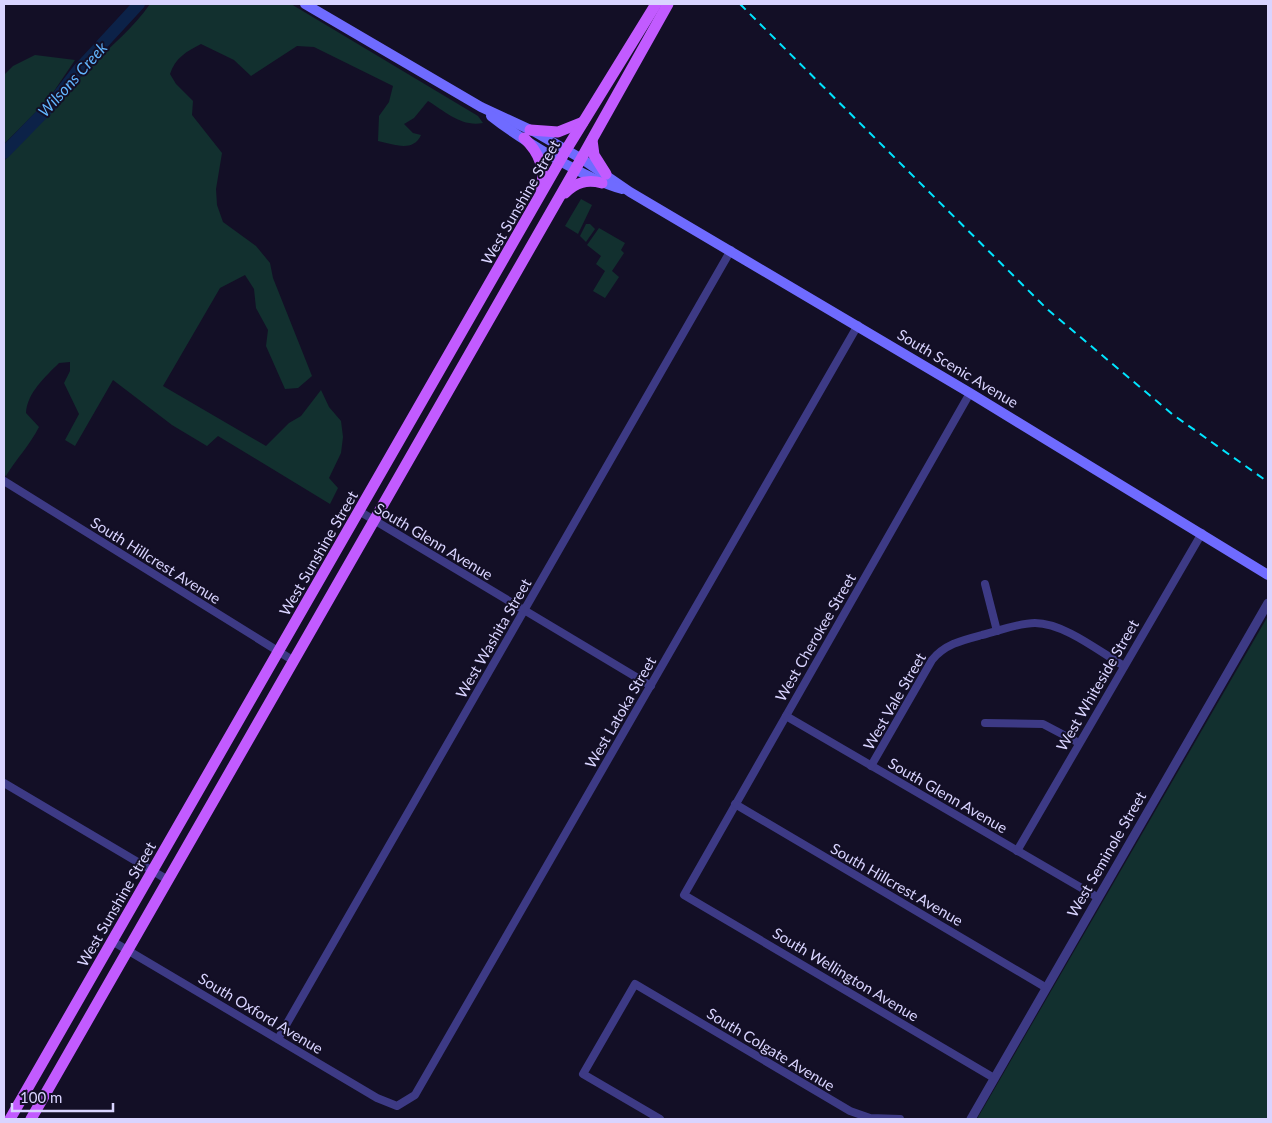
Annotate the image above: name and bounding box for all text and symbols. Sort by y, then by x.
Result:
water label: Wilsons Creek [34,37,111,120]
street label: West Sunshine Street [477,136,563,268]
street label: South Scenic Avenue [894,325,1022,411]
street label: West Sunshine Street [275,487,361,619]
street label: South Glenn Avenue [372,499,496,583]
street label: South Hillcrest Avenue [88,513,224,607]
street label: West Cherokee Street [771,569,859,704]
street label: West Washita Street [451,575,535,701]
street label: West Whiteside Street [1052,616,1142,754]
street label: West Vale Street [859,649,929,753]
street label: West Latoka Street [581,653,660,771]
street label: South Glenn Avenue [885,754,1011,836]
street label: West Seminole Street [1063,788,1150,920]
street label: West Sunshine Street [73,838,159,970]
street label: South Hillcrest Avenue [828,839,966,929]
street label: South Wellington Avenue [770,923,922,1025]
street label: South Oxford Avenue [196,969,327,1057]
street label: South Colgate Avenue [704,1004,838,1094]
scale bar [12,1080,114,1112]
text: 100 m [20,1088,62,1106]

